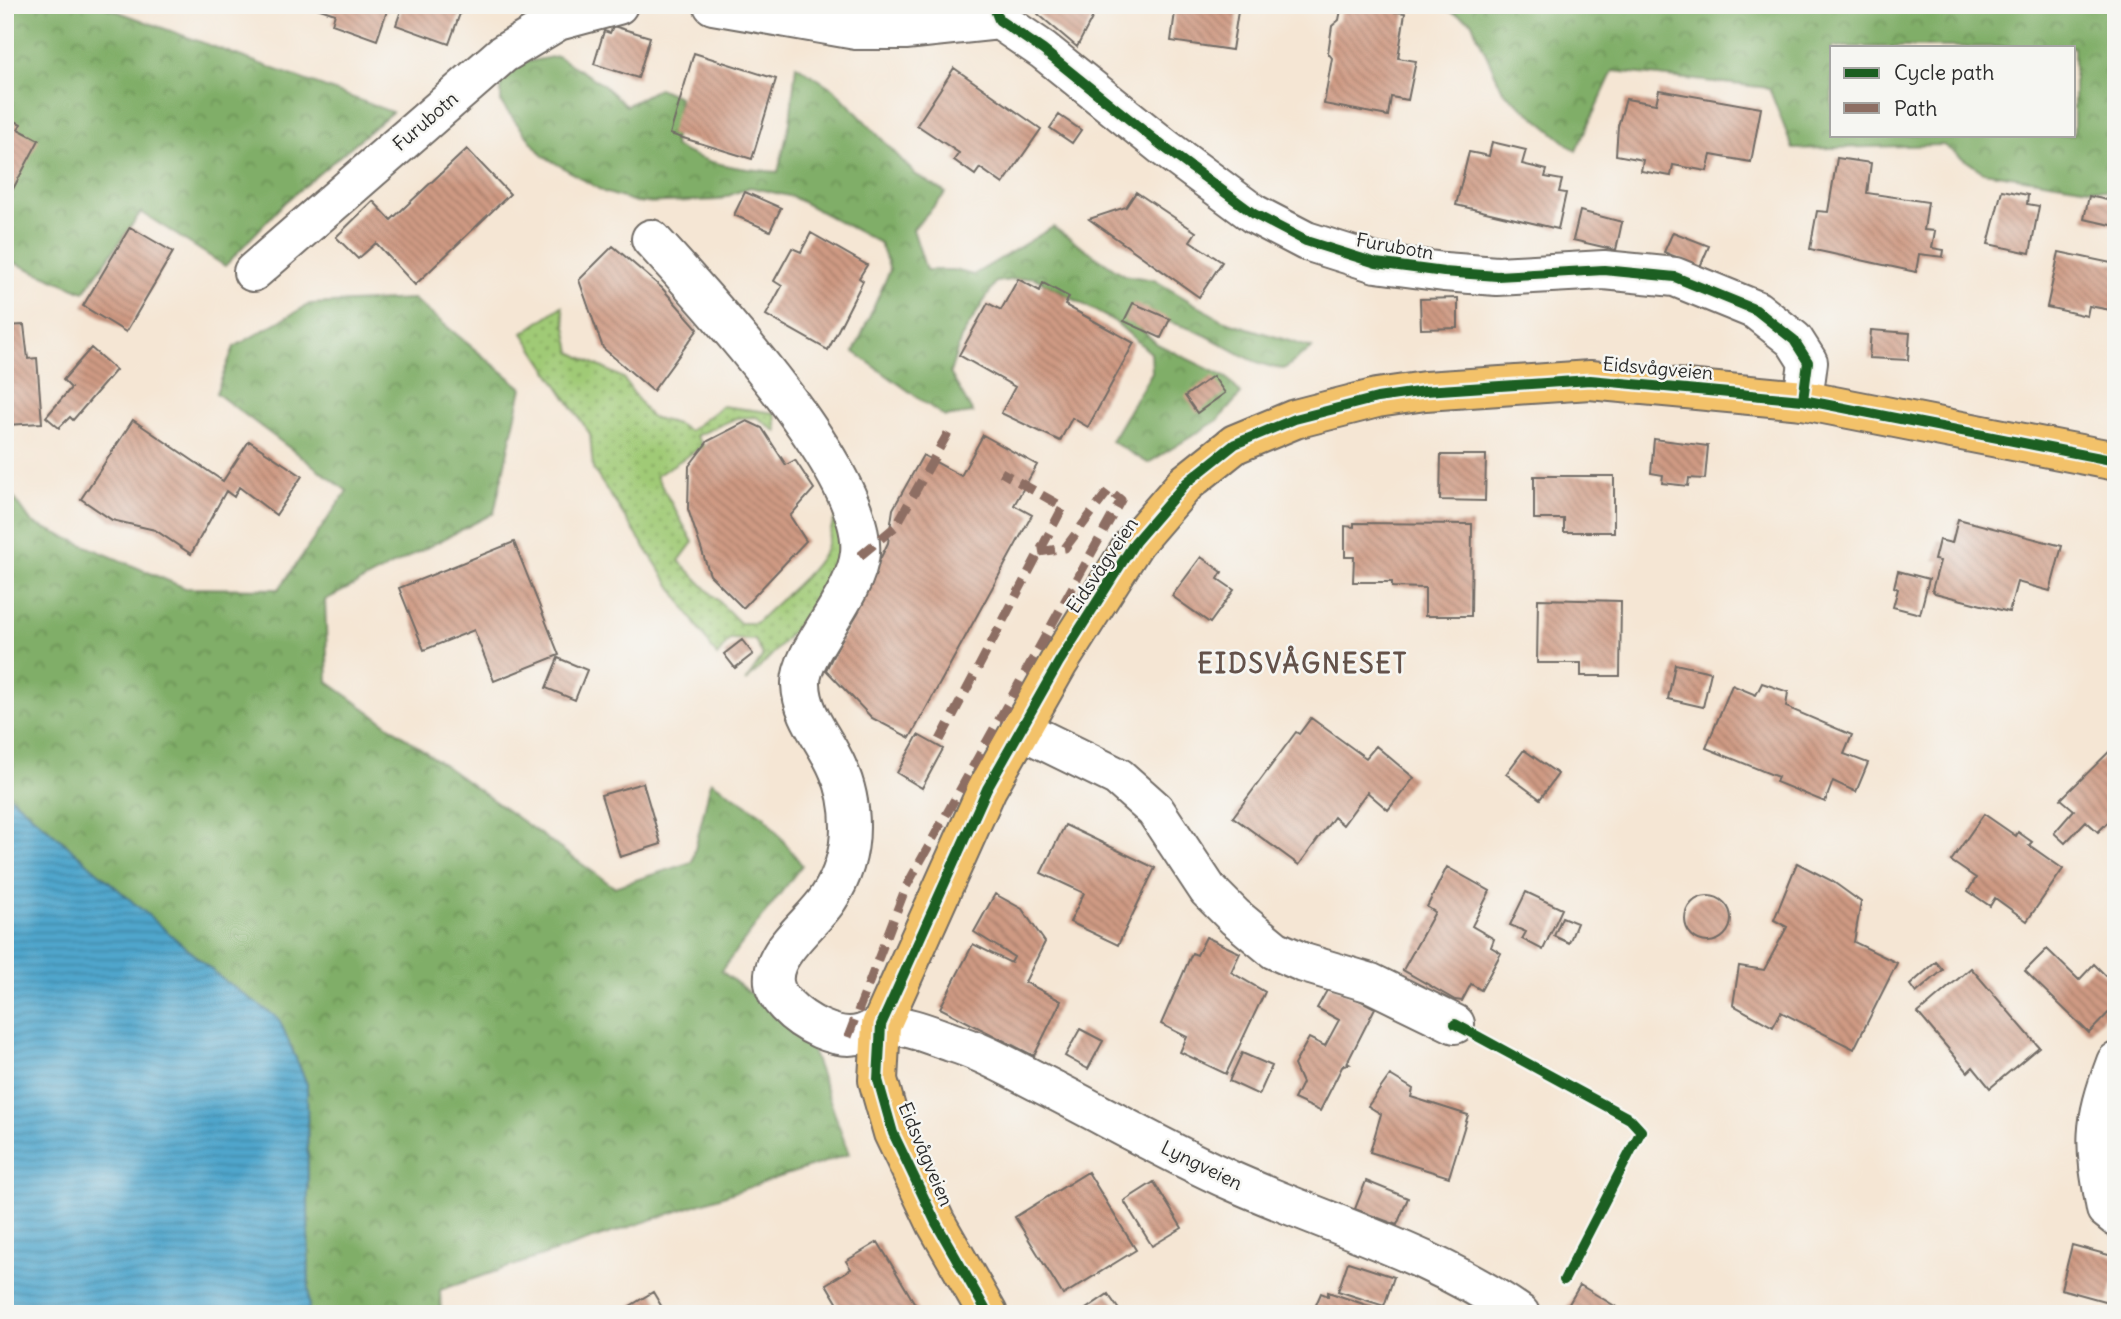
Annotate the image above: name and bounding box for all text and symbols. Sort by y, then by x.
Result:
legend [1830,46,2076,136]
text: Cycle path [1894,59,1994,86]
street label: Furubotn [388,86,462,156]
text: Path [1894,95,1937,122]
street label: Furubotn [1354,227,1436,265]
street label: Eidsvågveien [1602,351,1714,385]
street label: Eidsvågveien [1061,512,1143,618]
district label: EIDSVÅGNESET [1198,645,1408,680]
street label: Eidsvågveien [893,1098,959,1210]
street label: Lyngveien [1157,1135,1247,1195]

